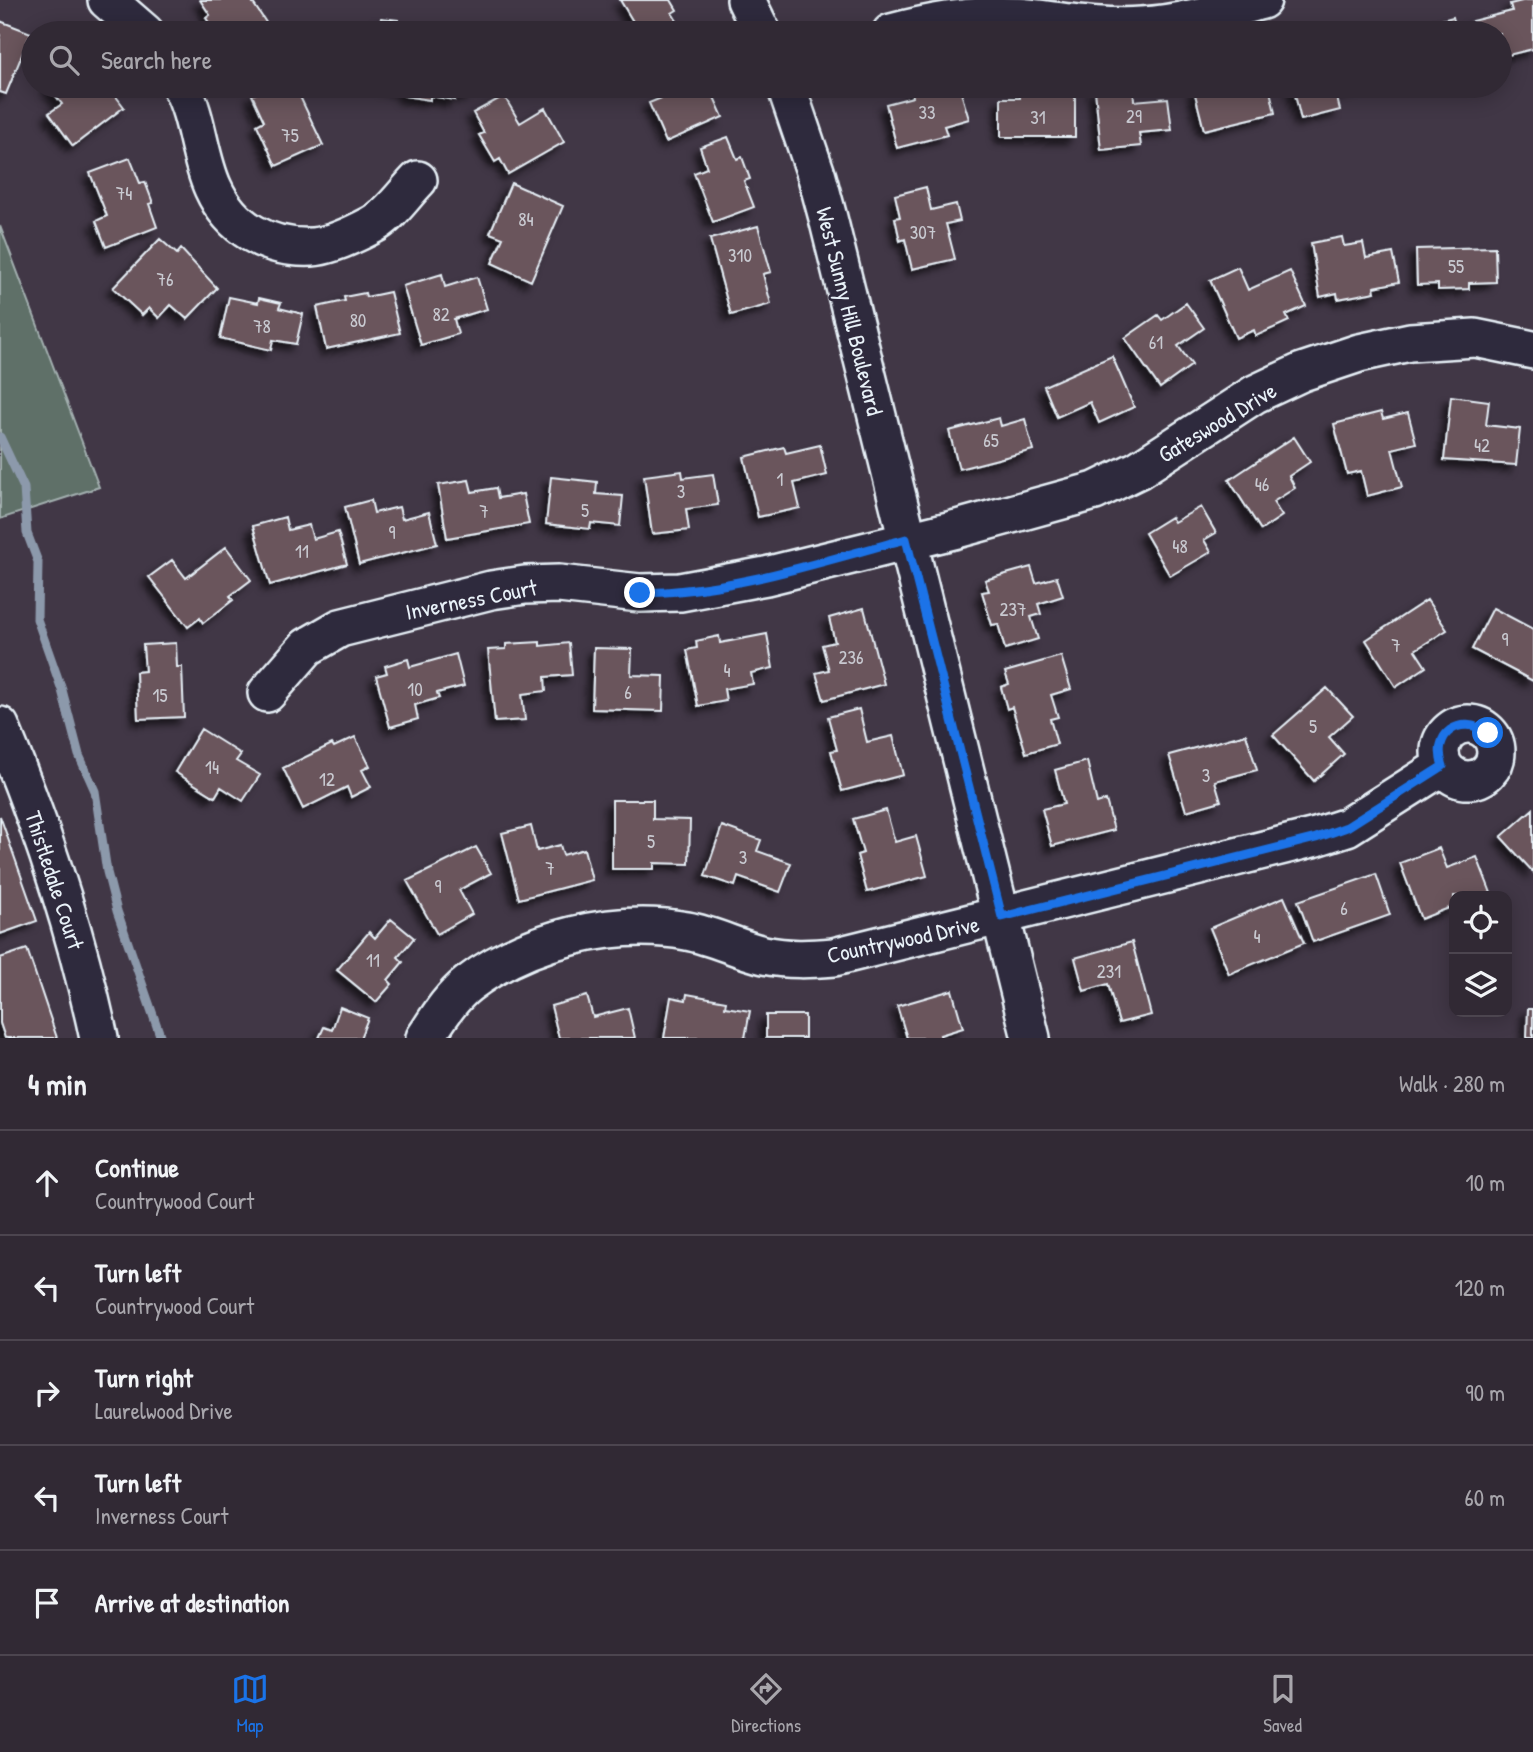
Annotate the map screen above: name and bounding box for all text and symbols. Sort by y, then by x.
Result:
search box [21,21,1512,98]
icon: search [45,41,83,79]
text: Search here [101,42,212,77]
house number: 33 [918,99,936,125]
house number: 29 [1126,103,1142,129]
house number: 31 [1030,104,1046,130]
house number: 75 [281,122,299,148]
house number: 74 [116,180,132,206]
street label: West Sunny Hill Boulevard [809,204,891,418]
house number: 84 [518,206,534,232]
house number: 307 [910,219,936,245]
house number: 310 [728,242,752,268]
house number: 55 [1448,253,1464,279]
house number: 76 [157,266,174,292]
house number: 82 [432,301,450,327]
house number: 80 [350,307,366,333]
house number: 78 [253,313,271,339]
house number: 61 [1149,329,1163,355]
street label: Gateswood Drive [1152,375,1282,469]
house number: 65 [983,427,999,453]
house number: 42 [1474,432,1490,458]
house number: 1 [777,466,784,492]
house number: 46 [1255,471,1269,497]
house number: 3 [677,478,685,504]
house number: 5 [581,497,589,523]
house number: 7 [479,498,489,524]
house number: 9 [389,519,396,545]
house number: 48 [1172,533,1188,559]
house number: 11 [295,538,309,564]
street label: Inverness Court [403,571,540,627]
route end [624,577,655,608]
house number: 237 [1000,596,1026,622]
house number: 9 [1502,626,1509,652]
house number: 7 [1391,632,1401,658]
house number: 236 [839,644,864,670]
house number: 4 [723,657,731,683]
house number: 10 [407,676,423,702]
house number: 6 [624,679,632,705]
house number: 15 [153,682,167,708]
house number: 5 [1309,713,1317,739]
route start [1472,717,1503,748]
house number: 14 [205,754,219,780]
house number: 3 [1202,762,1210,788]
house number: 12 [319,766,335,792]
street label: Thistledale Court [18,807,92,954]
house number: 5 [647,828,655,854]
house number: 3 [739,844,747,870]
house number: 7 [545,855,555,881]
house number: 9 [435,873,442,899]
map controls [1449,891,1512,1017]
button: locate [1449,891,1512,954]
house number: 6 [1340,895,1348,921]
street label: Countrywood Drive [824,908,982,970]
house number: 4 [1253,923,1261,949]
house number: 11 [366,947,380,973]
button: layers [1449,954,1512,1017]
house number: 231 [1097,958,1121,984]
text: 4 min [28,1064,87,1104]
text: Walk · 280 m [1399,1068,1505,1099]
text: Continue [95,1150,179,1185]
icon: ahead [28,1164,66,1202]
text: 10 m [1465,1167,1505,1198]
text: Countrywood Court [95,1185,254,1216]
text: Turn left [95,1255,181,1290]
icon: left [28,1269,66,1307]
text: 120 m [1455,1272,1505,1303]
text: Countrywood Court [95,1290,254,1321]
text: Turn right [95,1360,193,1395]
icon: right [28,1374,66,1412]
text: 90 m [1465,1377,1505,1408]
text: Laurelwood Drive [95,1395,233,1426]
text: Turn left [95,1465,181,1500]
icon: left [28,1479,66,1517]
text: 60 m [1465,1482,1505,1513]
text: Inverness Court [95,1500,228,1531]
icon: arrive [28,1584,66,1622]
text: Arrive at destination [95,1585,290,1620]
tab: Map [231,1670,269,1738]
tab: Directions [731,1670,801,1738]
tab: Saved [1263,1670,1302,1738]

